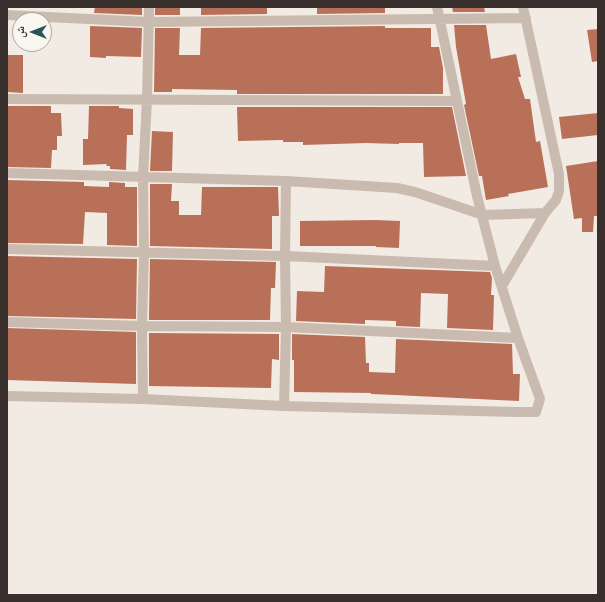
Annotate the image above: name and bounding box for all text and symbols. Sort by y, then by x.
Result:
north arrow [12,12,52,52]
text: ش [13,26,28,38]

